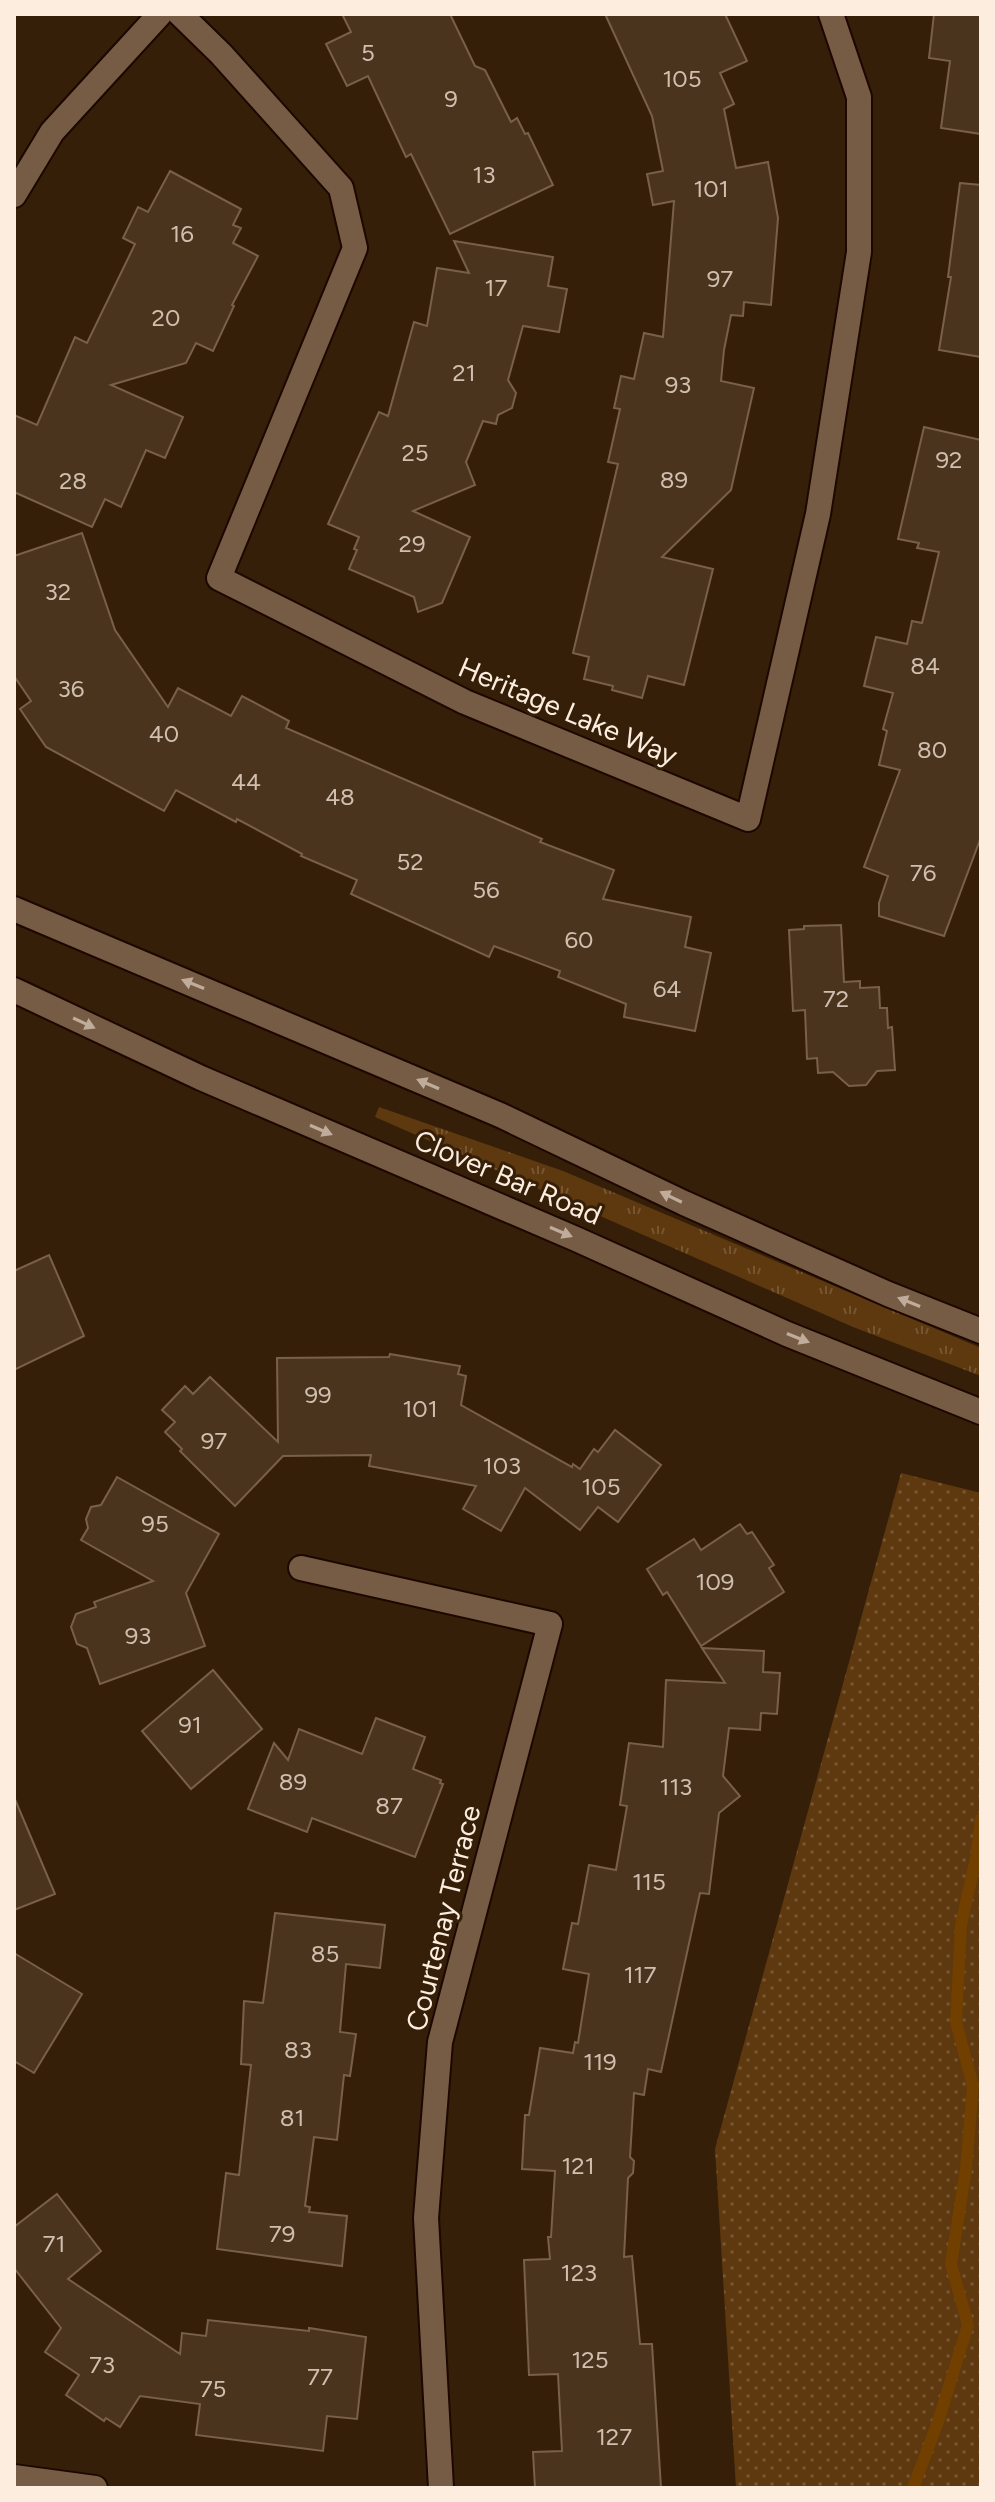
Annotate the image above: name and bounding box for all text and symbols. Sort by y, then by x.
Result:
house number: 5 [361,38,375,67]
house number: 105 [662,64,702,93]
house number: 9 [444,84,458,113]
house number: 13 [473,160,495,189]
house number: 101 [693,174,729,203]
house number: 16 [170,219,194,248]
house number: 97 [707,264,733,293]
house number: 17 [485,273,508,302]
house number: 20 [152,303,180,332]
house number: 21 [452,358,476,387]
house number: 93 [665,370,691,399]
house number: 25 [401,438,429,467]
house number: 92 [936,445,963,474]
house number: 89 [660,465,688,494]
house number: 28 [59,466,87,495]
house number: 29 [399,529,426,558]
house number: 32 [45,577,71,606]
street label: Heritage Lake Way [453,650,683,773]
house number: 84 [910,651,940,680]
house number: 36 [58,674,84,703]
house number: 40 [149,719,179,748]
house number: 80 [917,735,947,764]
house number: 44 [231,767,261,796]
house number: 48 [325,782,355,811]
house number: 52 [396,847,424,876]
house number: 76 [910,858,936,887]
house number: 56 [472,875,500,904]
house number: 60 [565,925,593,954]
house number: 64 [653,974,681,1003]
one-way arrow [181,978,205,991]
house number: 72 [823,984,849,1013]
one-way arrow [73,1016,96,1030]
one-way arrow [416,1078,440,1091]
street label: Clover Bar Road [409,1122,607,1232]
one-way arrow [310,1123,333,1136]
one-way arrow [659,1190,683,1204]
one-way arrow [549,1226,572,1239]
one-way arrow [897,1295,921,1308]
one-way arrow [786,1332,810,1345]
house number: 99 [304,1380,332,1409]
house number: 101 [402,1394,438,1423]
house number: 97 [201,1426,227,1455]
house number: 103 [483,1451,521,1480]
house number: 105 [581,1472,621,1501]
house number: 95 [141,1509,169,1538]
house number: 109 [696,1567,734,1596]
house number: 93 [125,1621,151,1650]
house number: 91 [178,1710,202,1739]
house number: 89 [279,1767,307,1796]
house number: 113 [660,1772,692,1801]
house number: 87 [375,1791,403,1820]
street label: Courtenay Terrace [399,1802,487,2034]
house number: 115 [632,1867,666,1896]
house number: 85 [311,1939,339,1968]
house number: 117 [624,1960,656,1989]
house number: 83 [284,2035,312,2064]
house number: 119 [583,2047,617,2076]
house number: 81 [280,2103,304,2132]
house number: 121 [561,2151,595,2180]
house number: 79 [269,2219,295,2248]
house number: 71 [43,2229,65,2258]
house number: 123 [561,2258,597,2287]
house number: 125 [571,2345,609,2374]
house number: 73 [89,2350,115,2379]
house number: 77 [307,2362,333,2391]
house number: 75 [200,2374,226,2403]
house number: 127 [596,2422,632,2451]

